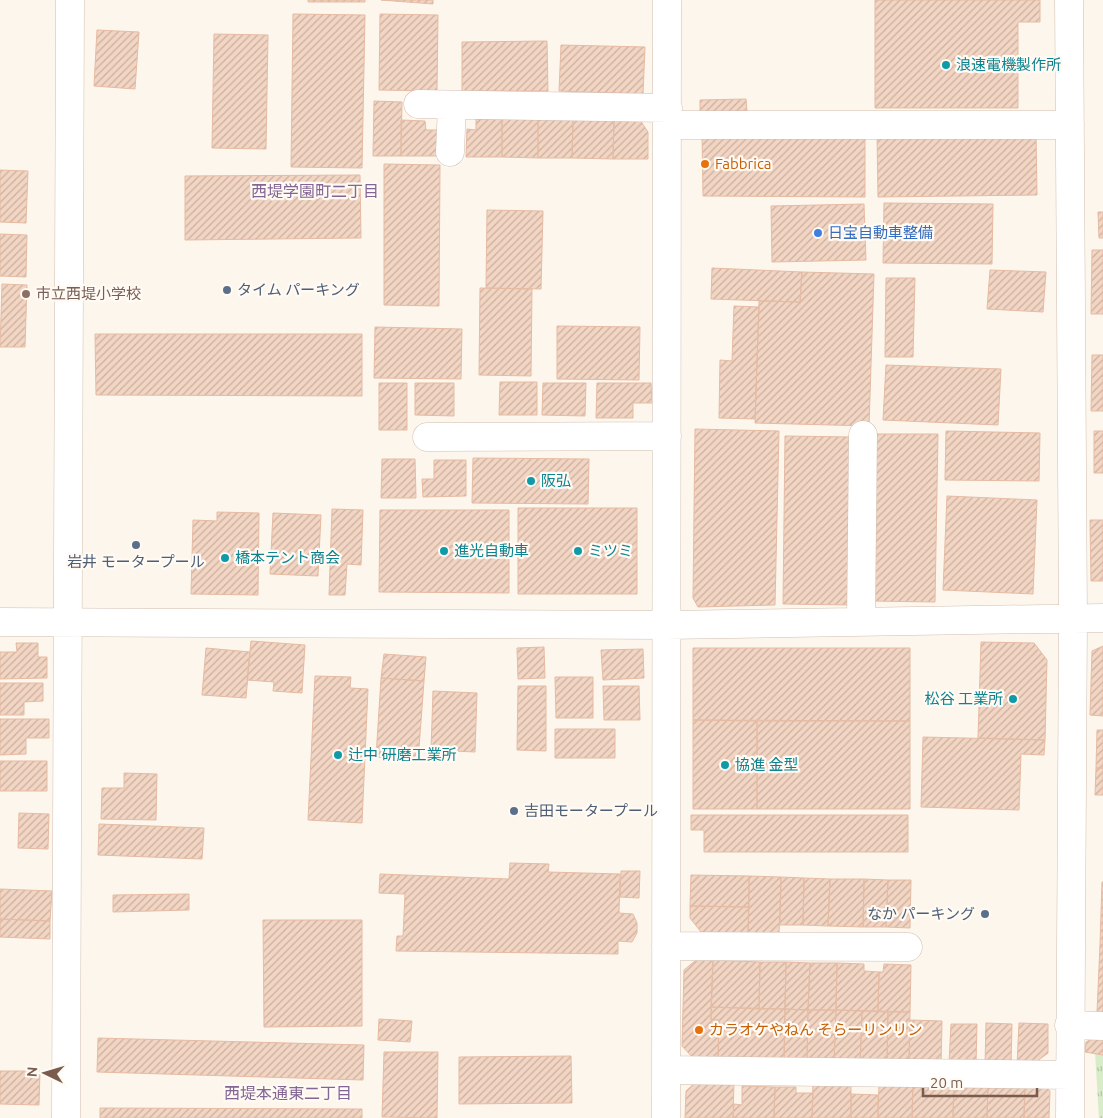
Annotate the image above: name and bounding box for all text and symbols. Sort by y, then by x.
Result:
place label: 浪速電機製作所 [956,56,1061,73]
marker: 浪速電機製作所 [940,59,952,71]
place label: Fabbrica [715,155,772,172]
marker: Fabbrica [699,158,711,170]
district label: 西堤学園町二丁目 [251,182,379,200]
place label: 日宝自動車整備 [828,224,933,241]
marker: 日宝自動車整備 [812,227,824,239]
place label: タイム パーキング [237,281,360,298]
marker: タイム パーキング [221,284,233,296]
place label: 市立西堤小学校 [36,285,141,302]
marker: 市立西堤小学校 [20,288,32,300]
place label: 阪弘 [541,472,571,489]
marker: 阪弘 [525,475,537,487]
marker: 岩井 モータープール [130,539,142,551]
place label: 進光自動車 [454,542,529,559]
place label: ミツミ [588,542,633,559]
marker: 進光自動車 [438,545,450,557]
marker: ミツミ [572,545,584,557]
place label: 橋本テント商会 [235,549,340,566]
marker: 橋本テント商会 [219,552,231,564]
place label: 岩井 モータープール [67,553,205,570]
place label: 松谷 工業所 [925,690,1003,707]
marker: 松谷 工業所 [1007,693,1019,705]
place label: 辻中 研磨工業所 [348,746,456,763]
marker: 辻中 研磨工業所 [332,749,344,761]
place label: 協進 金型 [735,756,798,773]
marker: 協進 金型 [719,759,731,771]
place label: 吉田モータープール [524,802,658,819]
marker: 吉田モータープール [508,805,520,817]
place label: なか パーキング [867,905,975,922]
marker: なか パーキング [979,908,991,920]
place label: カラオケやねん そらーリンリン [709,1021,922,1038]
marker: カラオケやねん そらーリンリン [693,1024,705,1036]
north arrow [20,1048,70,1098]
text: N [24,1066,40,1078]
scale bar [923,1066,1037,1098]
text: 20 m [930,1074,963,1091]
district label: 西堤本通東二丁目 [224,1084,352,1102]

